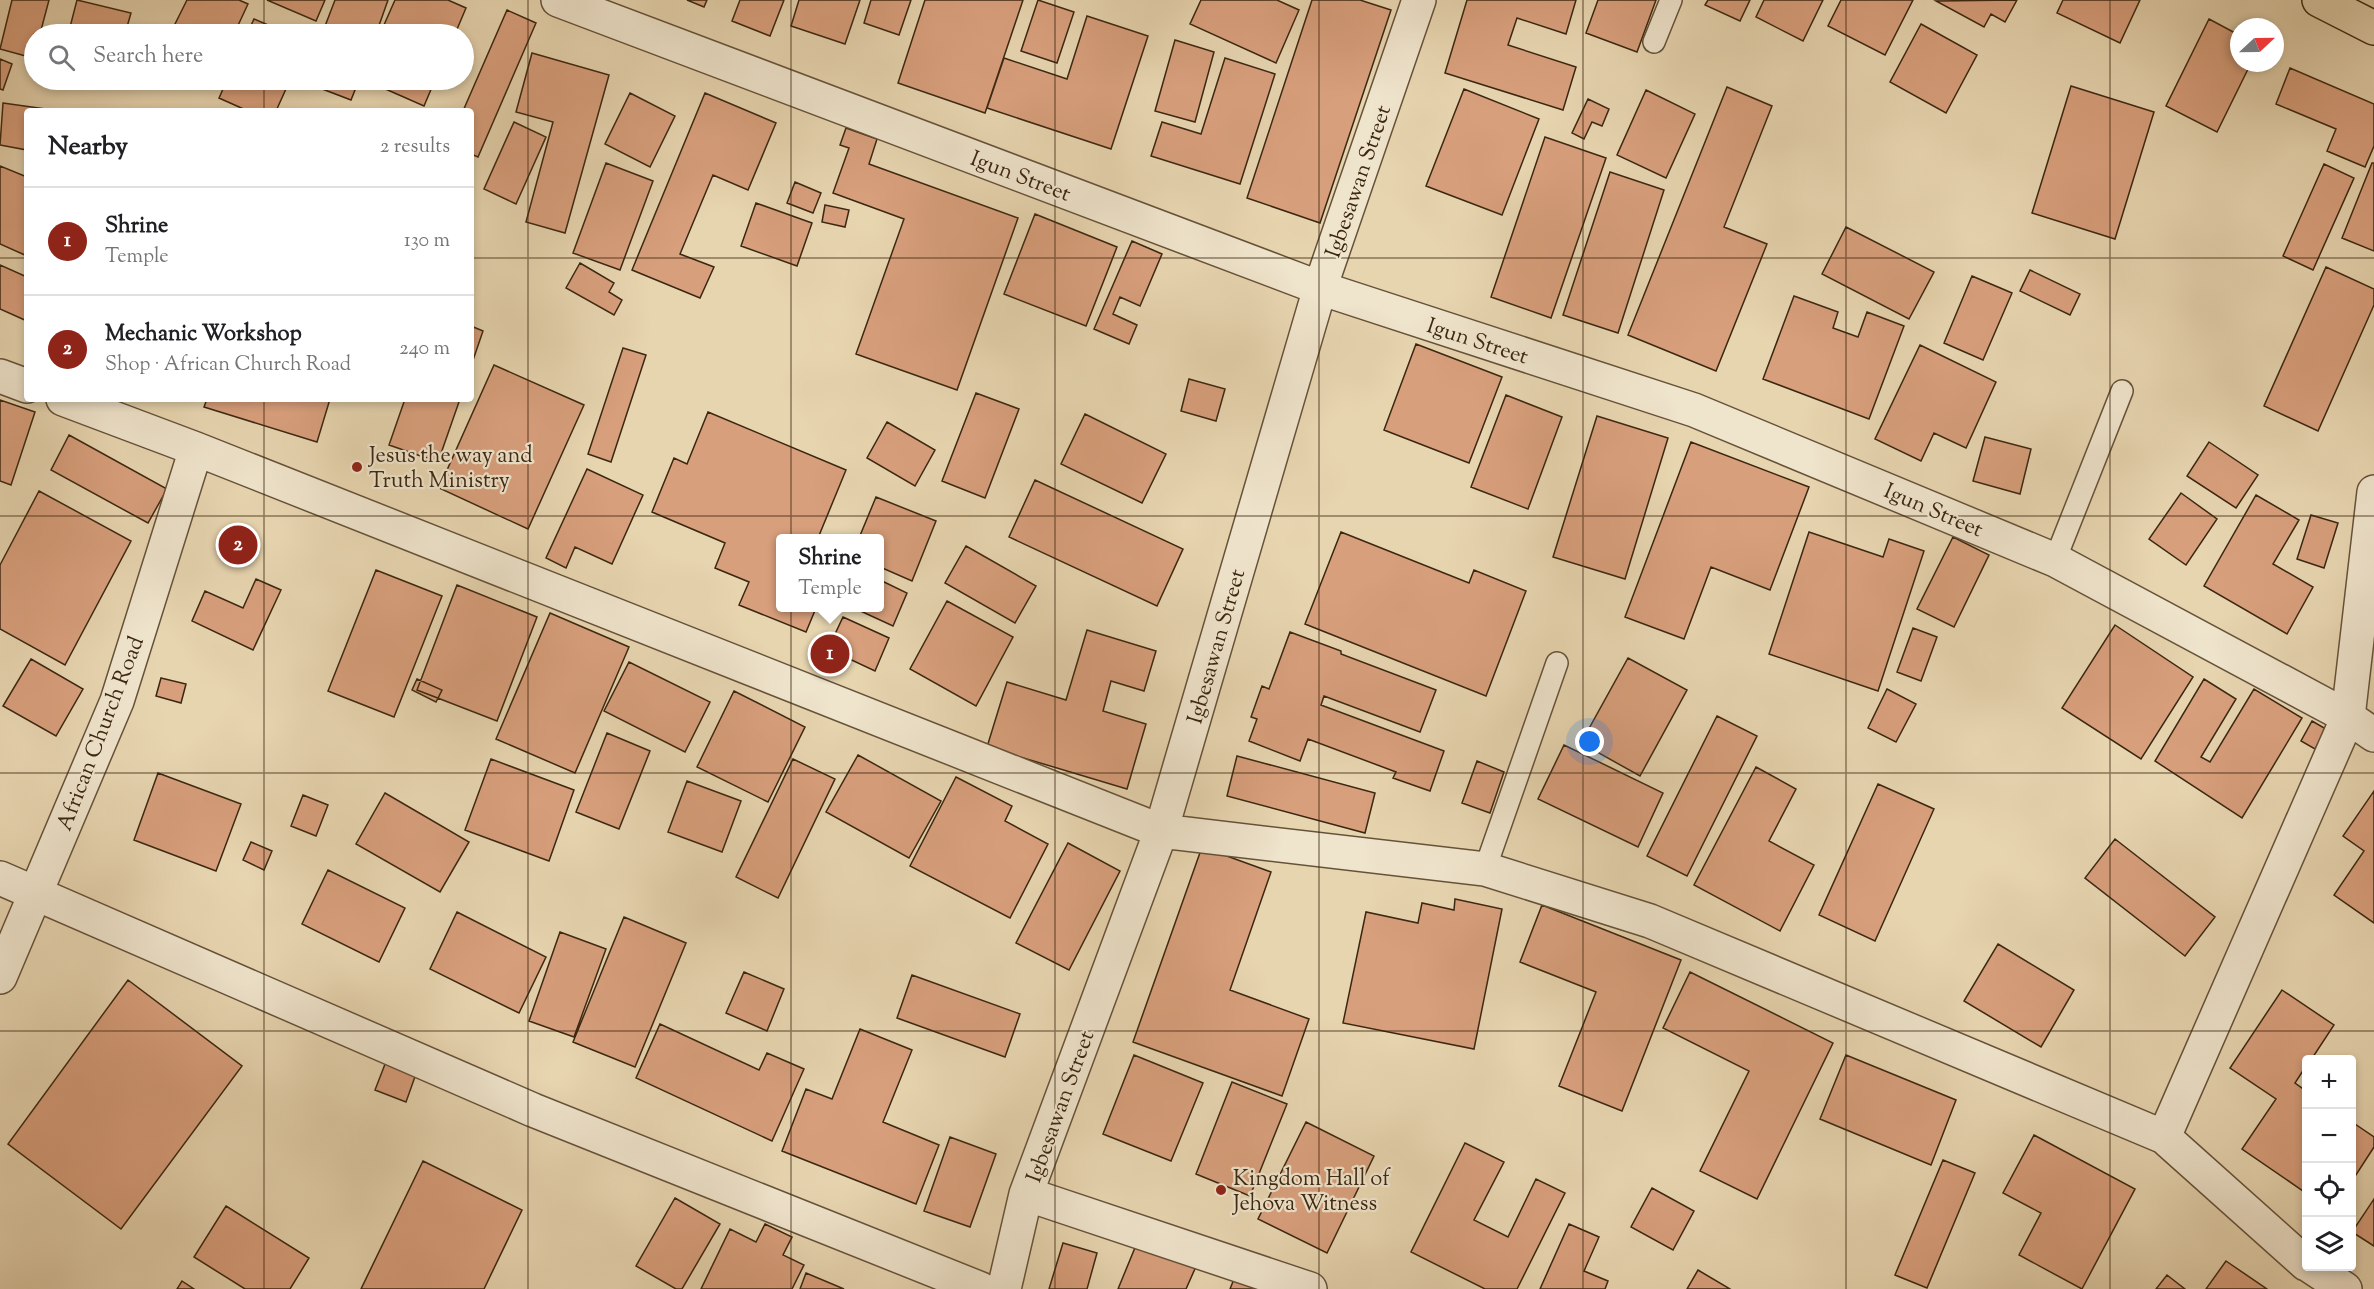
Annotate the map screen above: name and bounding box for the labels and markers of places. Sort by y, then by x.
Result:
place label: Jesus the way and Truth Ministry [368,441,533,498]
marker: Jesus the way and Truth Ministry [350,460,364,474]
pin: 2 [218,522,258,568]
pin: 1 [810,632,850,676]
place label: Kingdom Hall of Jehova Witness [1232,1164,1391,1221]
marker: Kingdom Hall of Jehova Witness [1214,1183,1228,1197]

